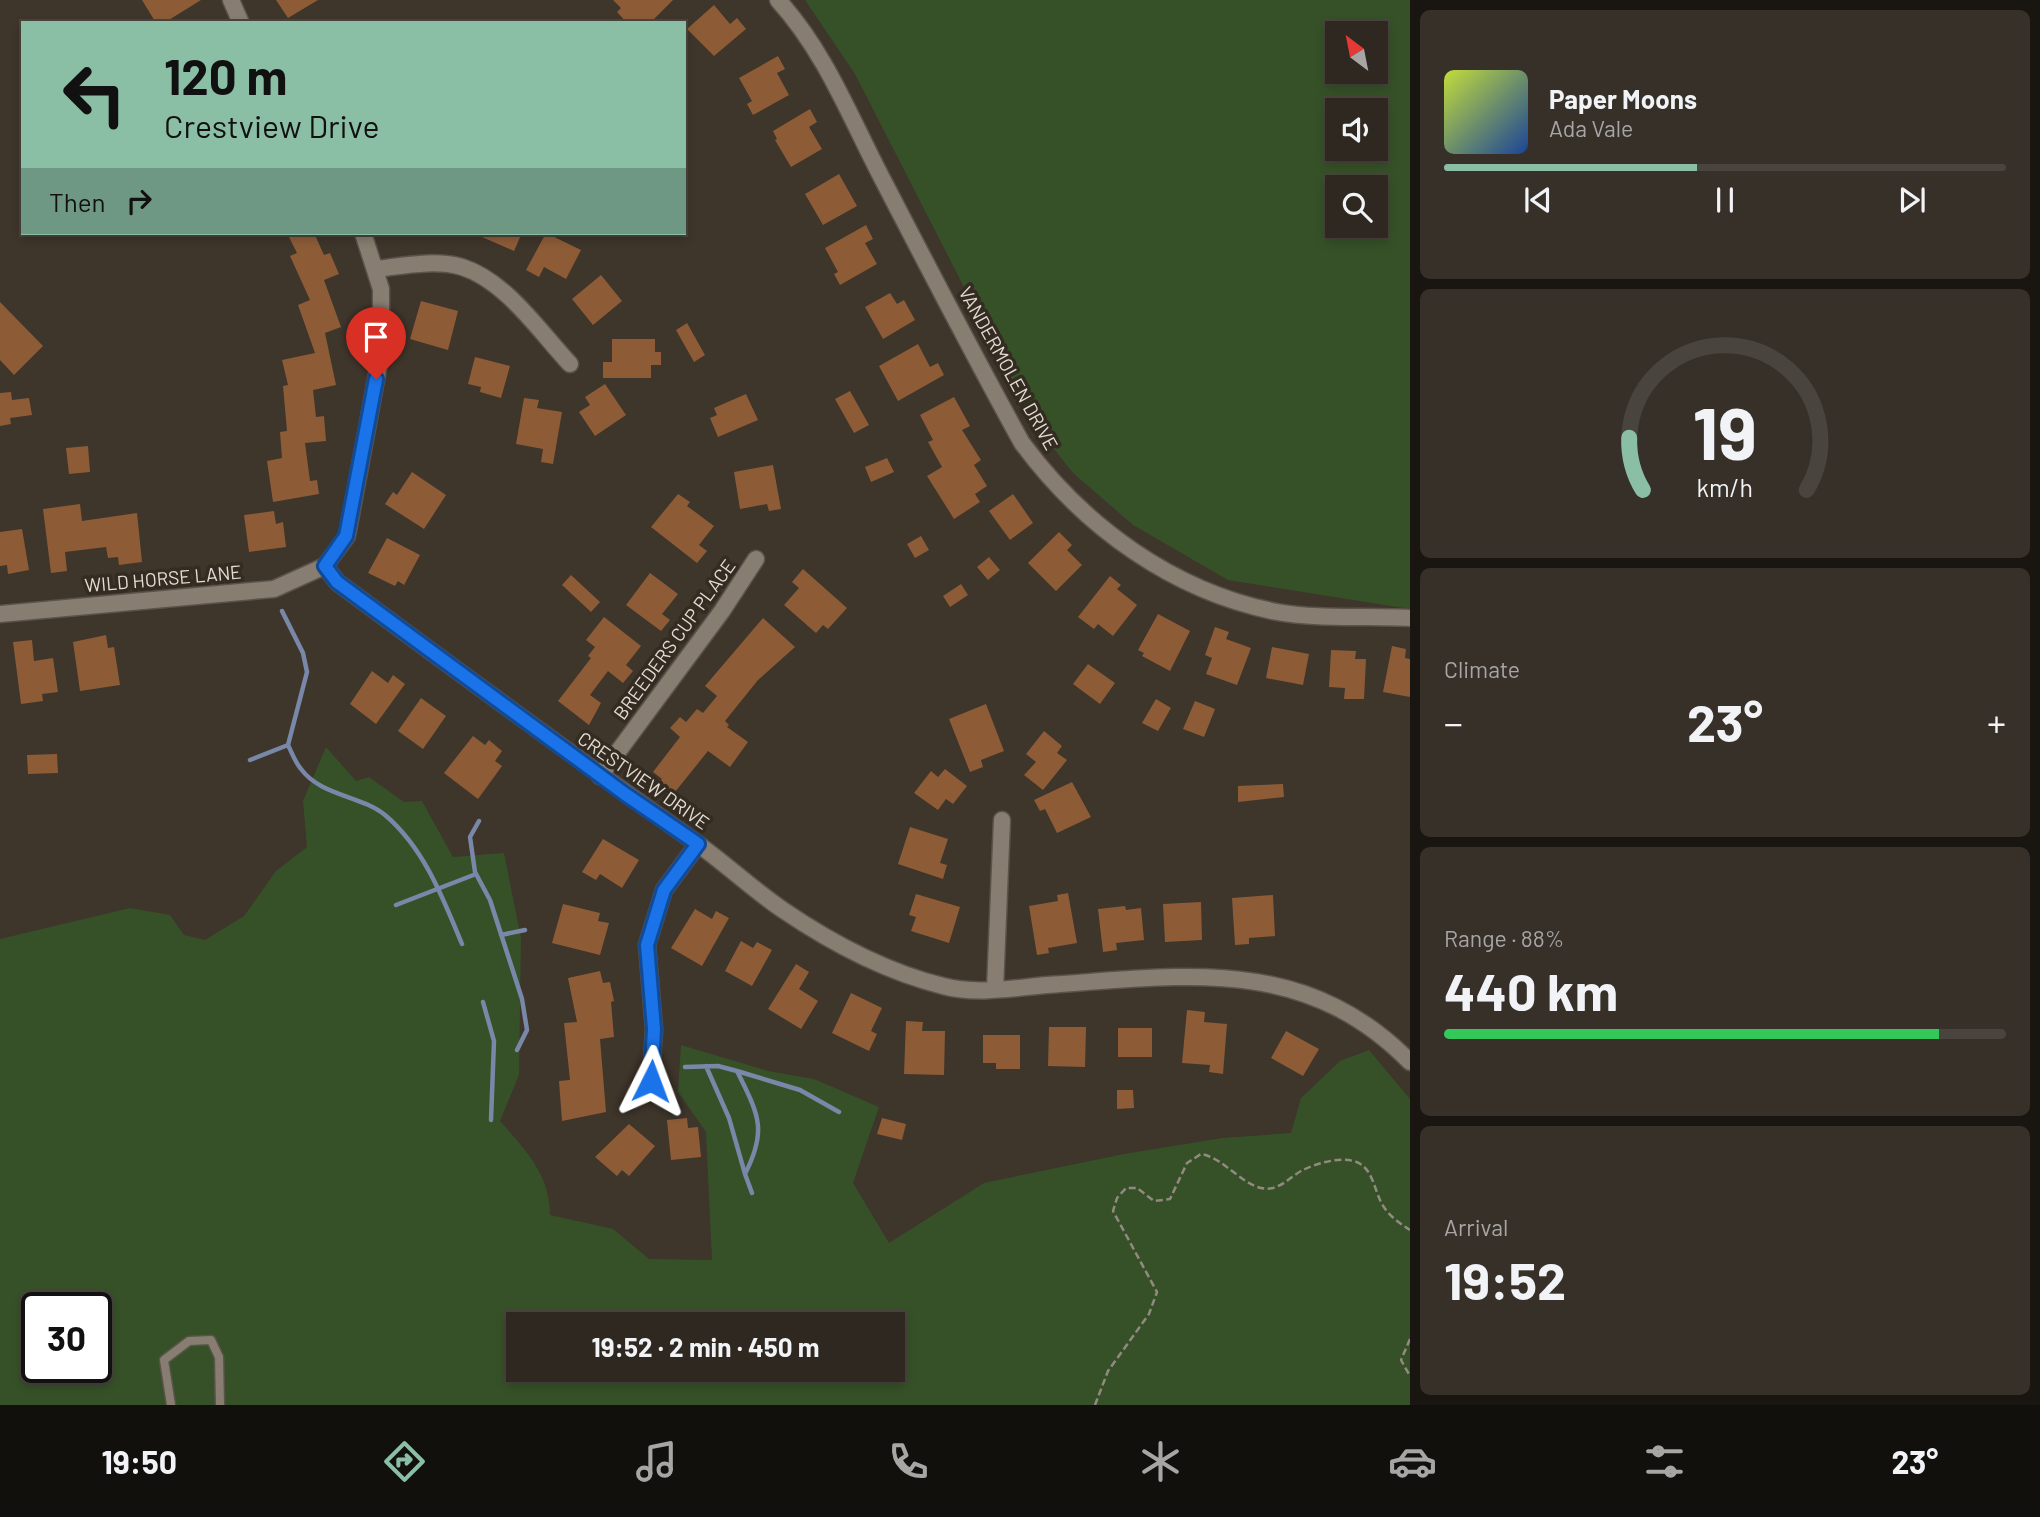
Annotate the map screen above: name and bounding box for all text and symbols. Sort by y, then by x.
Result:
north arrow [1325,21,1388,84]
map controls [1325,21,1388,238]
text: 120 m [164,46,287,105]
icon: left [49,49,140,140]
text: Paper Moons [1549,83,1697,114]
button: sound [1325,98,1388,161]
text: Crestview Drive [164,106,379,144]
text: Ada Vale [1549,114,1633,142]
button: search [1325,175,1388,238]
icon: previous [1519,181,1557,219]
icon: pause [1706,181,1744,219]
icon: next [1893,181,1931,219]
icon: right [120,182,158,220]
text: Then [49,186,106,217]
street label: VANDERMOLEN DRIVE [954,282,1064,454]
pin [346,307,406,379]
icon: arrive [357,318,395,356]
text: 19 [1693,387,1757,475]
text: km/h [1697,471,1753,501]
street label: BREEDERS CUP PLACE [608,554,740,724]
street label: WILD HORSE LANE [84,560,242,596]
text: Climate [1444,655,1520,683]
text: 23° [1687,690,1763,752]
text: − [1444,699,1463,745]
text: + [1987,699,2006,745]
street label: CRESTVIEW DRIVE [574,726,714,834]
text: Range · 88% [1444,924,1564,952]
text: 440 km [1444,959,1618,1021]
position arrow [614,1044,688,1118]
text: Arrival [1444,1213,1508,1241]
text: 19:52 [1444,1248,1566,1310]
speed limit sign: 30 [21,1292,112,1383]
text: 19:52 · 2 min · 450 m [592,1331,819,1362]
icon: directions [380,1437,429,1486]
icon: music [632,1437,681,1486]
icon: phone [884,1437,933,1486]
icon: climate [1136,1437,1185,1486]
icon: car [1388,1437,1437,1486]
icon: filters [1640,1437,1689,1486]
text: 19:50 [101,1442,177,1480]
text: 23° [1892,1442,1938,1480]

